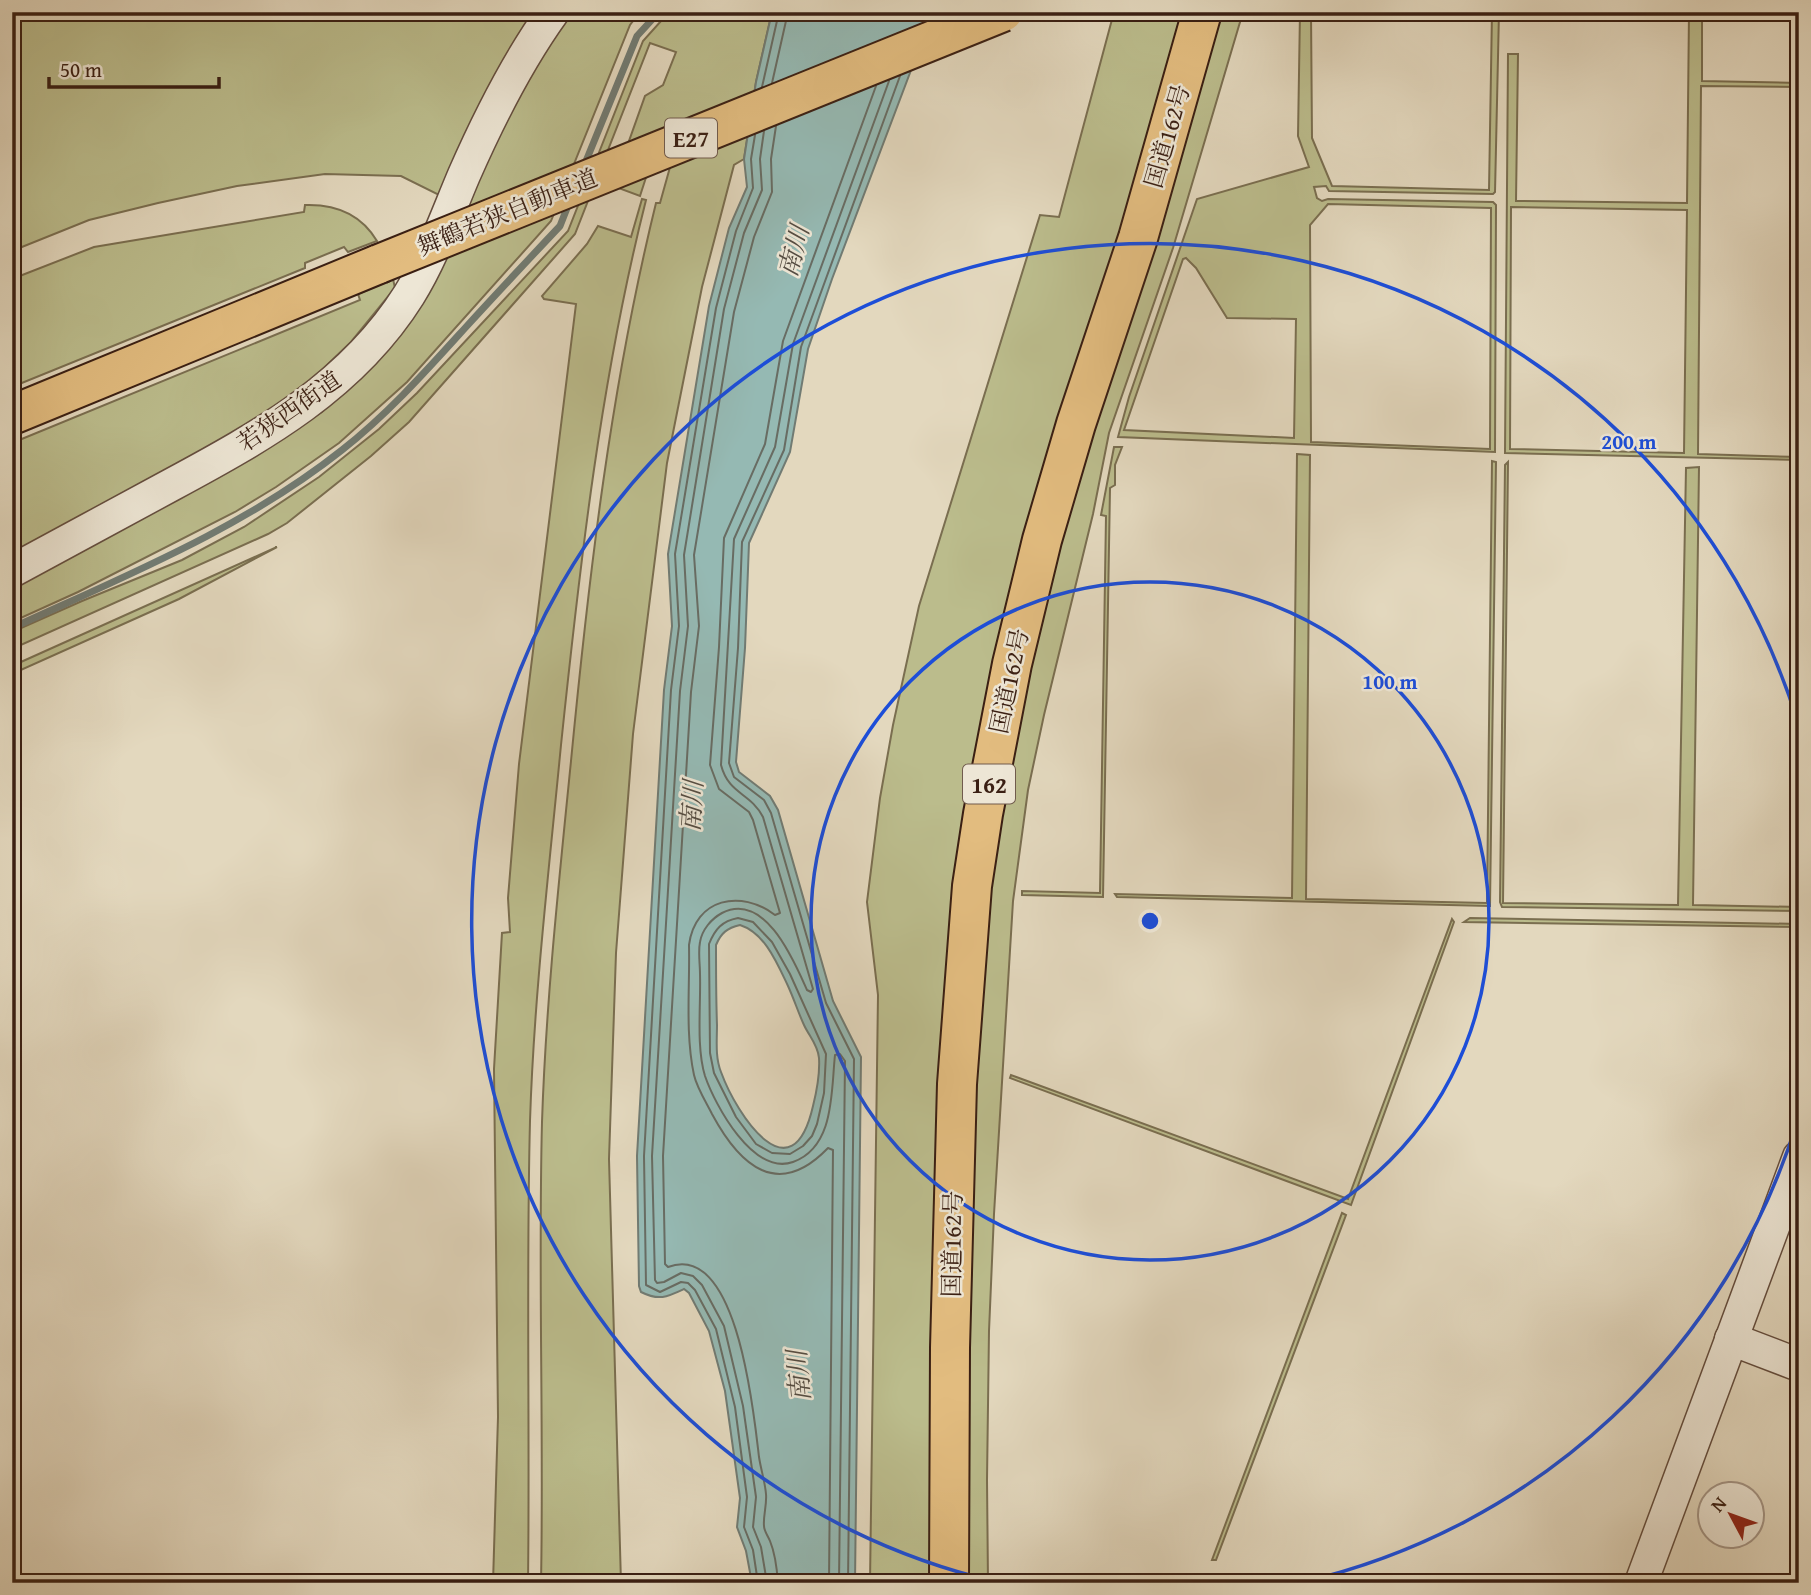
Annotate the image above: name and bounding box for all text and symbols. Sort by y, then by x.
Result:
scale bar [49,46,219,90]
text: 50 m [60,54,102,85]
street label: 国道162号 [1135,80,1199,192]
road number: E27 [665,119,717,158]
street label: 舞鶴若狭自動車道 [411,160,603,264]
water label: 南川 [767,218,819,281]
street label: 若狭西街道 [230,362,348,460]
text: 200 m [1601,426,1657,457]
street label: 国道162号 [981,625,1037,737]
text: 100 m [1362,666,1418,697]
road number: 162 [963,764,1015,804]
water label: 南川 [670,776,712,833]
centre of rings [1138,909,1162,933]
street label: 国道162号 [934,1190,970,1298]
water label: 南川 [776,1345,820,1404]
north arrow [1696,1480,1766,1550]
text: N [1703,1490,1733,1518]

